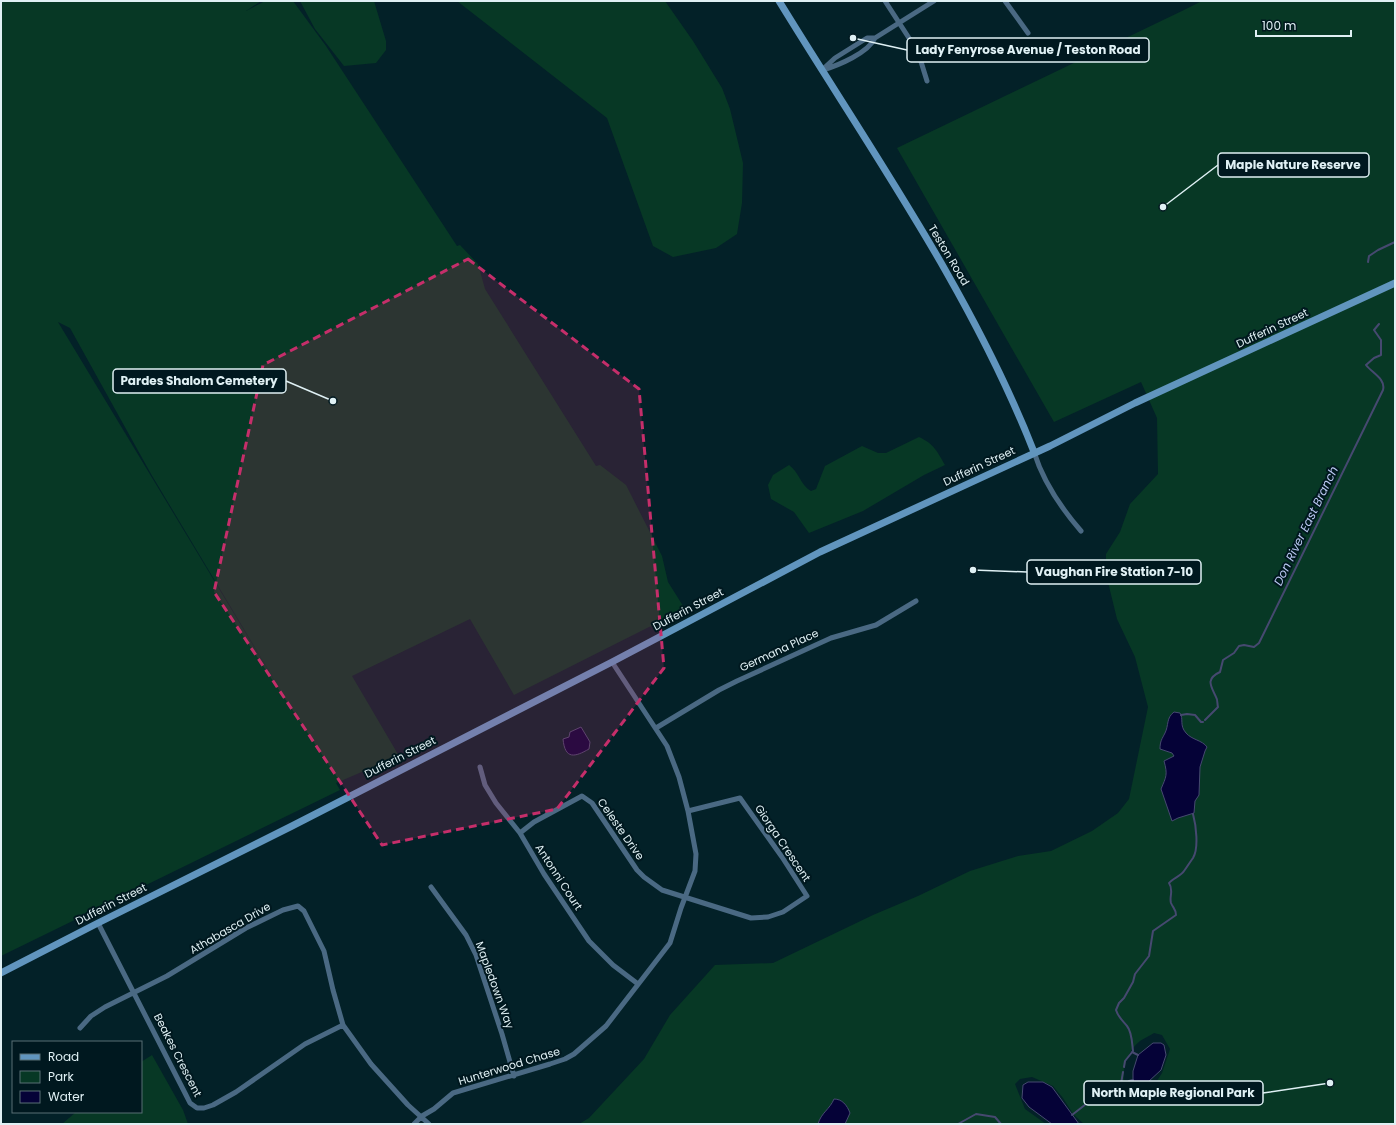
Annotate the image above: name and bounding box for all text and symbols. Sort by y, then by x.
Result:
scale bar [1256,12,1351,38]
text: 100 m [1262,17,1296,34]
callout: Lady Fenyrose Avenue / Teston Road [907,38,1149,62]
text: Lady Fenyrose Avenue / Teston Road [915,41,1141,58]
callout: Maple Nature Reserve [1218,153,1369,177]
text: Maple Nature Reserve [1225,156,1361,173]
street label: Teston Road [925,222,973,288]
street label: Dufferin Street [1233,304,1311,352]
callout: Pardes Shalom Cemetery [113,369,286,393]
text: Pardes Shalom Cemetery [120,372,278,389]
street label: Dufferin Street [940,442,1018,490]
water label: Don River East Branch [1269,463,1342,588]
callout: Vaughan Fire Station 7-10 [1027,560,1201,584]
text: Vaughan Fire Station 7-10 [1035,563,1193,580]
street label: Dufferin Street [650,584,726,634]
street label: Germana Place [737,625,821,675]
street label: Dufferin Street [362,732,438,782]
street label: Celeste Drive [594,795,648,863]
street label: Giorga Crescent [751,801,815,885]
street label: Antonni Court [532,841,586,913]
street label: Dufferin Street [73,879,149,929]
street label: Athabasca Drive [187,898,274,958]
street label: Mapledown Way [472,939,518,1032]
street label: Beakes Crescent [150,1010,206,1100]
legend [12,1041,142,1113]
street label: Hunterwood Chase [456,1043,562,1089]
text: Road [48,1048,79,1065]
text: Park [48,1068,75,1085]
callout: North Maple Regional Park [1084,1081,1263,1105]
text: North Maple Regional Park [1091,1084,1255,1101]
text: Water [48,1088,85,1105]

